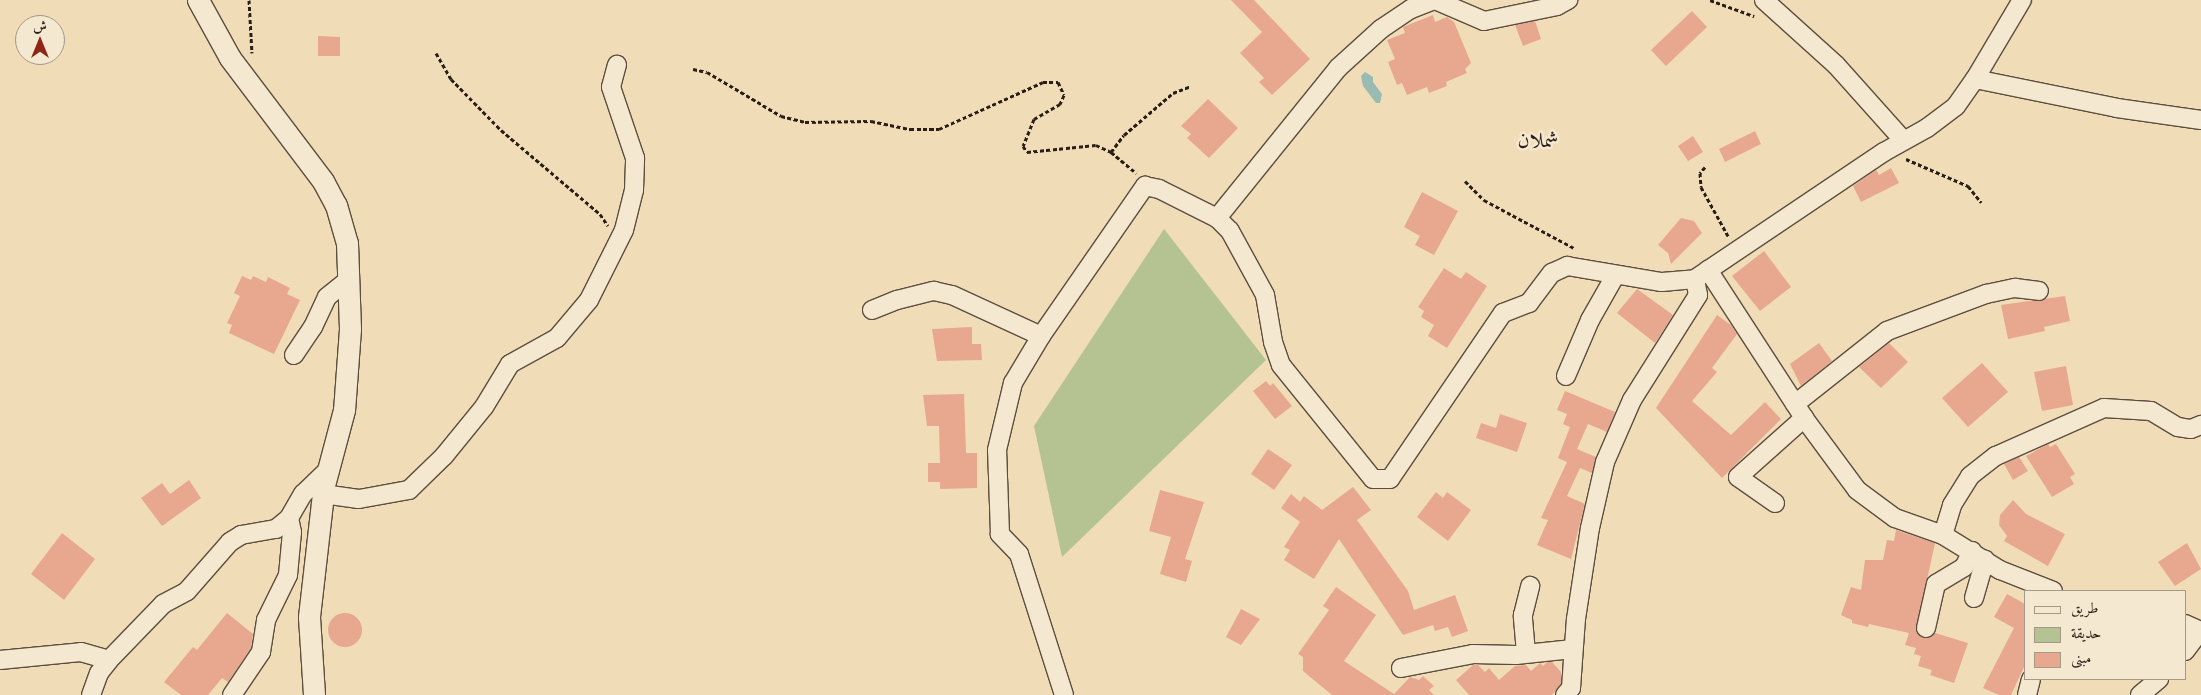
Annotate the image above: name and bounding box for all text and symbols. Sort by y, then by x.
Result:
north arrow [15,15,65,65]
text: ش [33,17,47,35]
district label: شملان [1517,127,1559,153]
legend [2024,590,2186,680]
text: طريق [2071,598,2098,617]
text: حديقة [2071,623,2101,642]
text: مبنى [2071,648,2091,667]

